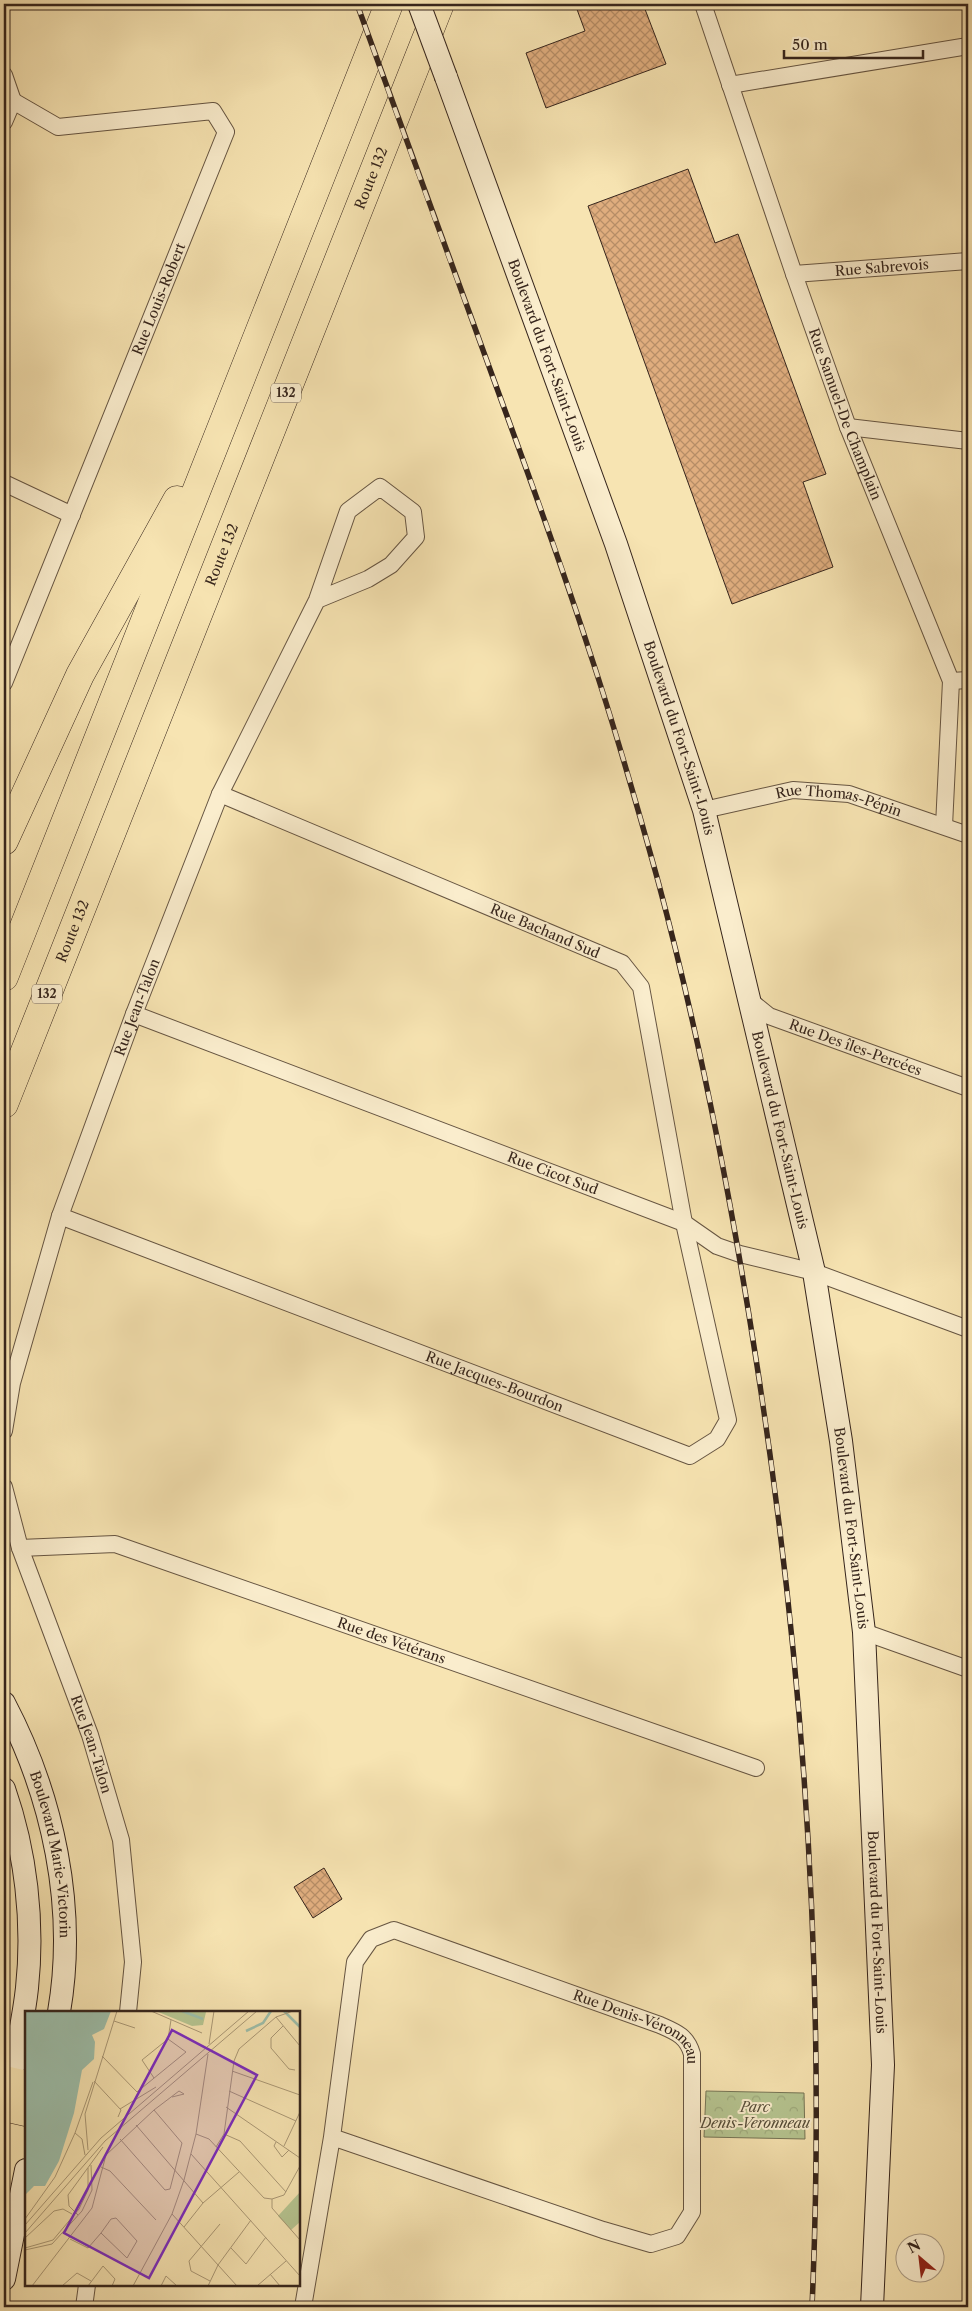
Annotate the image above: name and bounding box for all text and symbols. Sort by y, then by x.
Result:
scale bar [784,28,923,60]
text: 50 m [792,35,828,54]
street label: Route 132 [351,144,391,212]
street label: Rue Louis-Robert [128,240,189,358]
street label: Rue Sabrevois [834,255,929,280]
street label: Boulevard du Fort-Saint-Louis [504,257,590,454]
street label: Rue Samuel-De Champlain [805,326,886,503]
road number: 132 [271,383,301,402]
street label: Route 132 [201,521,242,588]
street label: Boulevard du Fort-Saint-Louis [640,638,719,837]
street label: Rue Thomas-Pépin [774,781,904,821]
street label: Route 132 [52,897,93,965]
street label: Rue Bachand Sud [487,900,603,962]
street label: Rue Jean-Talon [110,956,164,1058]
road number: 132 [32,984,62,1004]
street label: Rue Des îles-Percées [787,1015,924,1080]
street label: Boulevard du Fort-Saint-Louis [748,1029,812,1231]
street label: Rue Cicot Sud [505,1148,601,1199]
street label: Rue Jacques-Bourdon [423,1347,566,1416]
street label: Boulevard du Fort-Saint-Louis [830,1426,873,1630]
street label: Rue des Vétérans [335,1613,448,1668]
street label: Rue Jean-Talon [67,1692,116,1796]
street label: Boulevard Marie-Victorin [26,1768,74,1939]
street label: Boulevard du Fort-Saint-Louis [864,1830,891,2034]
street label: Rue Denis-Véronneau [571,1986,701,2065]
inset map [25,2011,300,2286]
park label: Parc Denis-Veronneau [699,2098,811,2132]
north arrow [894,2234,944,2284]
text: N [904,2236,923,2257]

